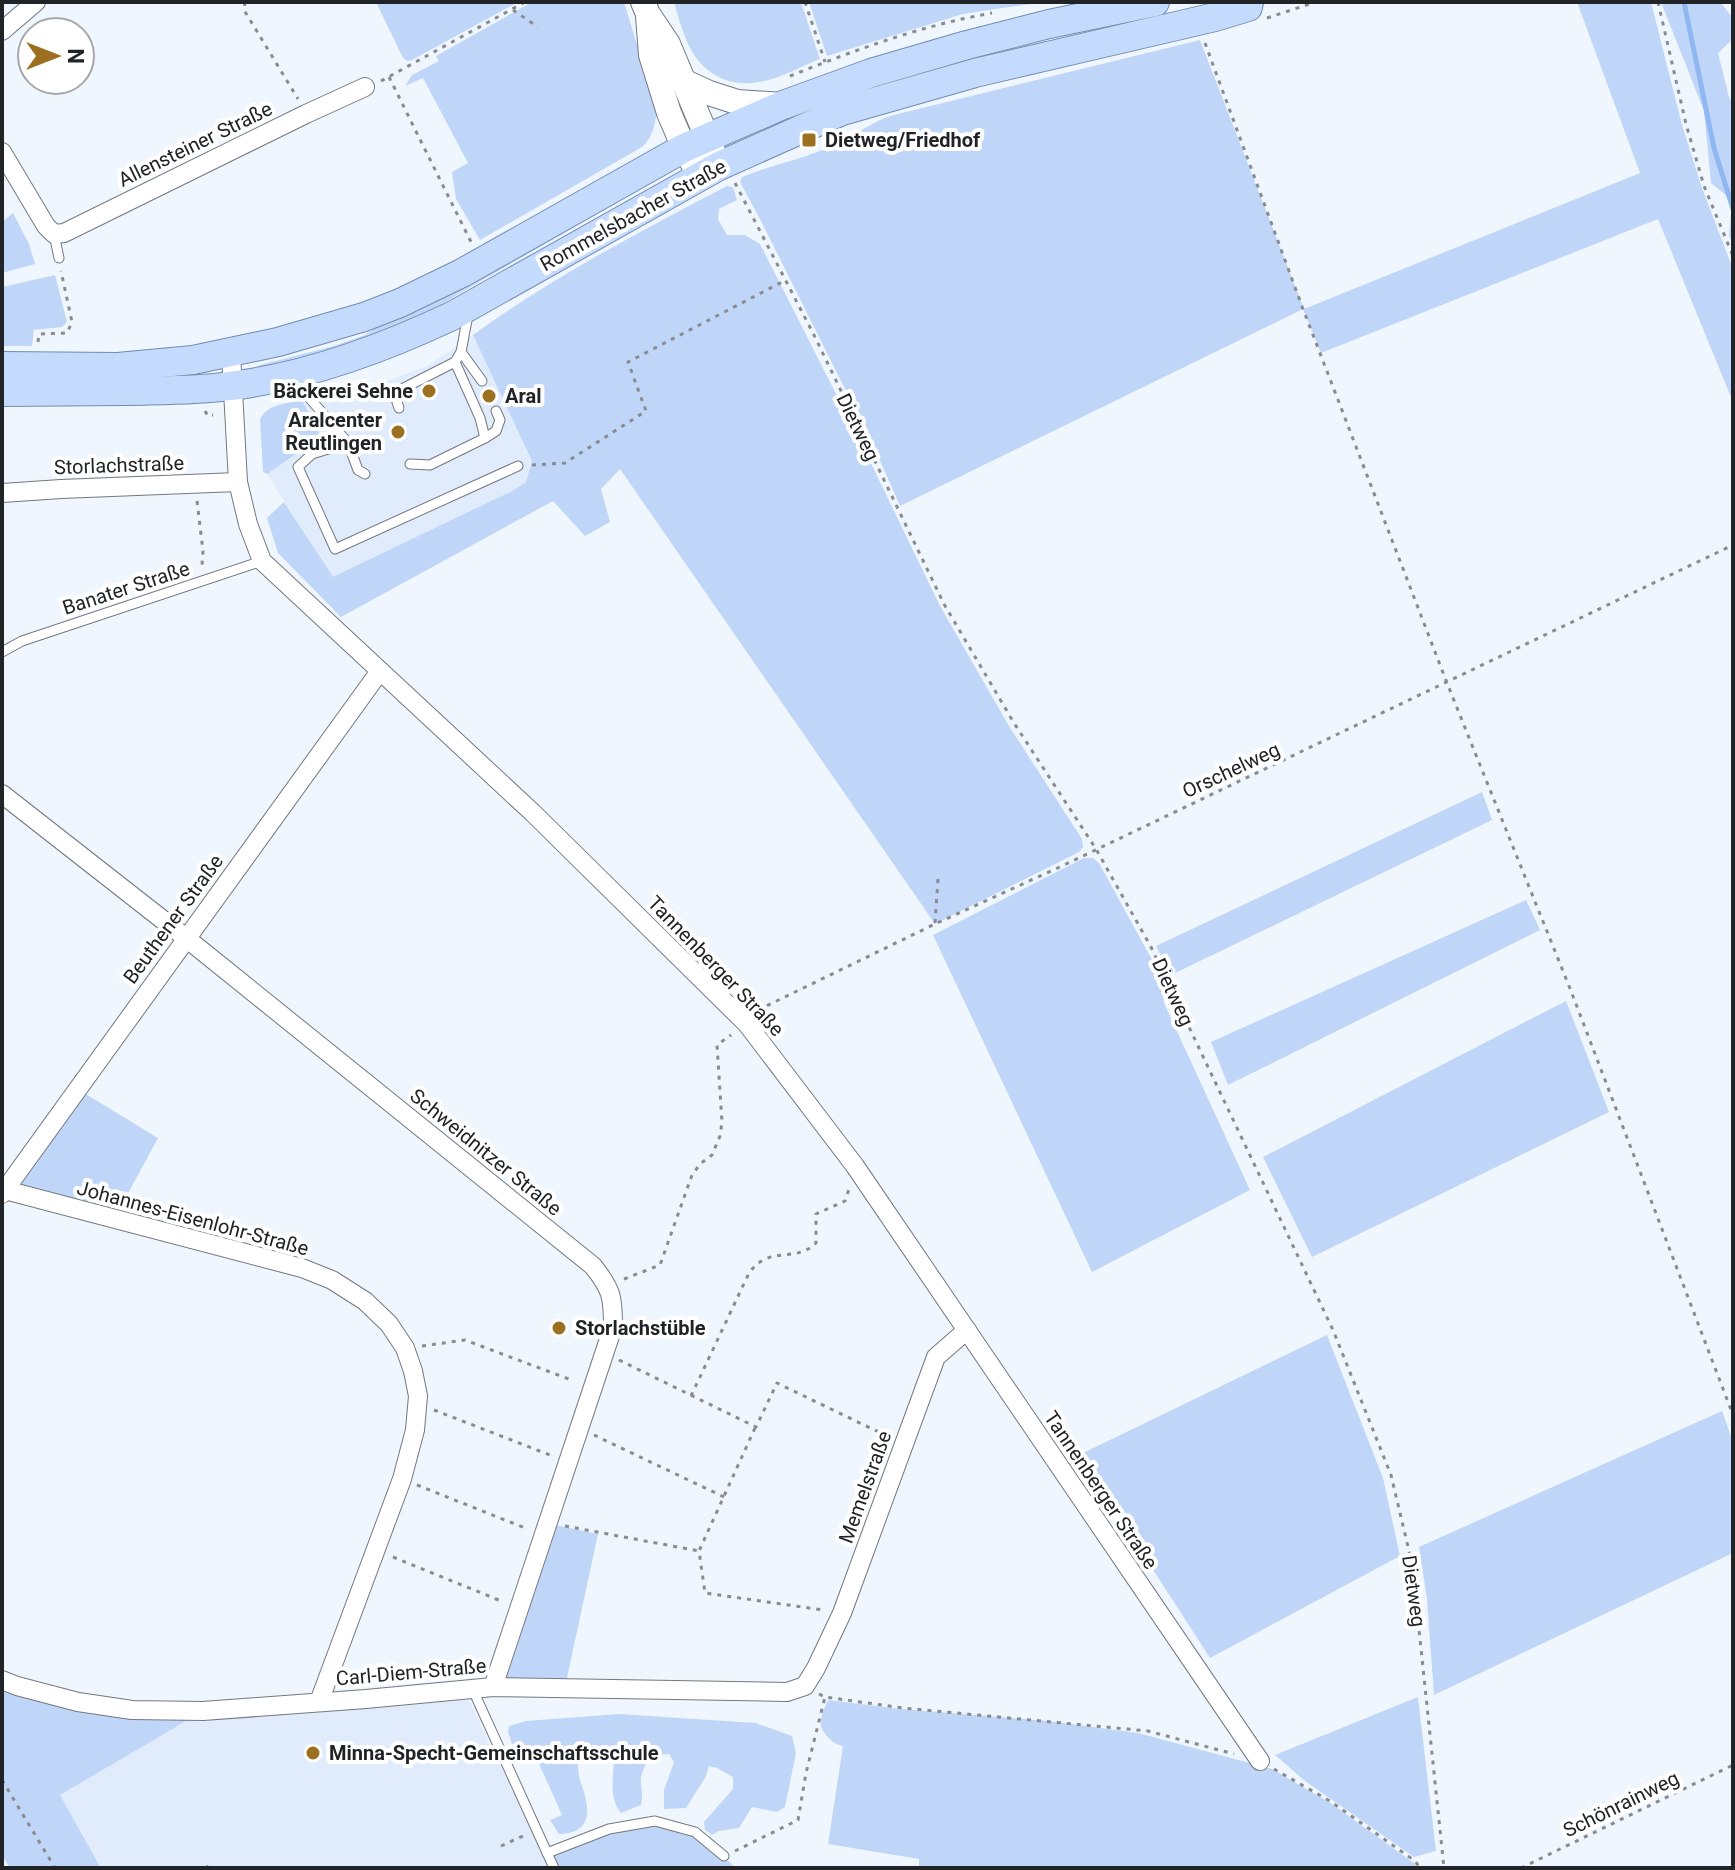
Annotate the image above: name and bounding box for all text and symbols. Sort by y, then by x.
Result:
north arrow [16,16,96,96]
text: N [63,48,88,64]
street label: Allensteiner Straße [114,96,276,192]
place label: Dietweg/Friedhof [825,128,981,152]
marker: Dietweg/Friedhof [800,131,818,149]
street label: Rommelsbacher Straße [536,154,730,276]
place label: Bäckerei Sehne [273,379,413,403]
marker: Bäckerei Sehne [420,382,438,400]
place label: Aral [505,384,541,408]
marker: Aral [480,387,498,405]
street label: Dietweg [831,389,885,465]
place label: Aralcenter Reutlingen [285,408,383,455]
marker: Aralcenter Reutlingen [389,423,407,441]
street label: Storlachstraße [53,451,185,479]
street label: Banater Straße [59,556,193,620]
street label: Orschelweg [1178,737,1284,803]
street label: Beuthener Straße [118,850,228,988]
street label: Tannenberger Straße [643,891,789,1041]
street label: Dietweg [1147,954,1199,1030]
street label: Schweidnitzer Straße [405,1084,567,1220]
street label: Johannes-Eisenlohr-Straße [75,1175,311,1261]
place label: Storlachstüble [575,1316,706,1340]
marker: Storlachstüble [550,1319,568,1337]
street label: Tannenberger Straße [1039,1406,1163,1574]
street label: Memelstraße [834,1428,896,1546]
street label: Dietweg [1397,1554,1431,1628]
street label: Carl-Diem-Straße [335,1653,487,1691]
place label: Minna-Specht-Gemeinschaftsschule [329,1741,659,1765]
marker: Minna-Specht-Gemeinschaftsschule [304,1744,322,1762]
street label: Schönrainweg [1559,1766,1683,1842]

